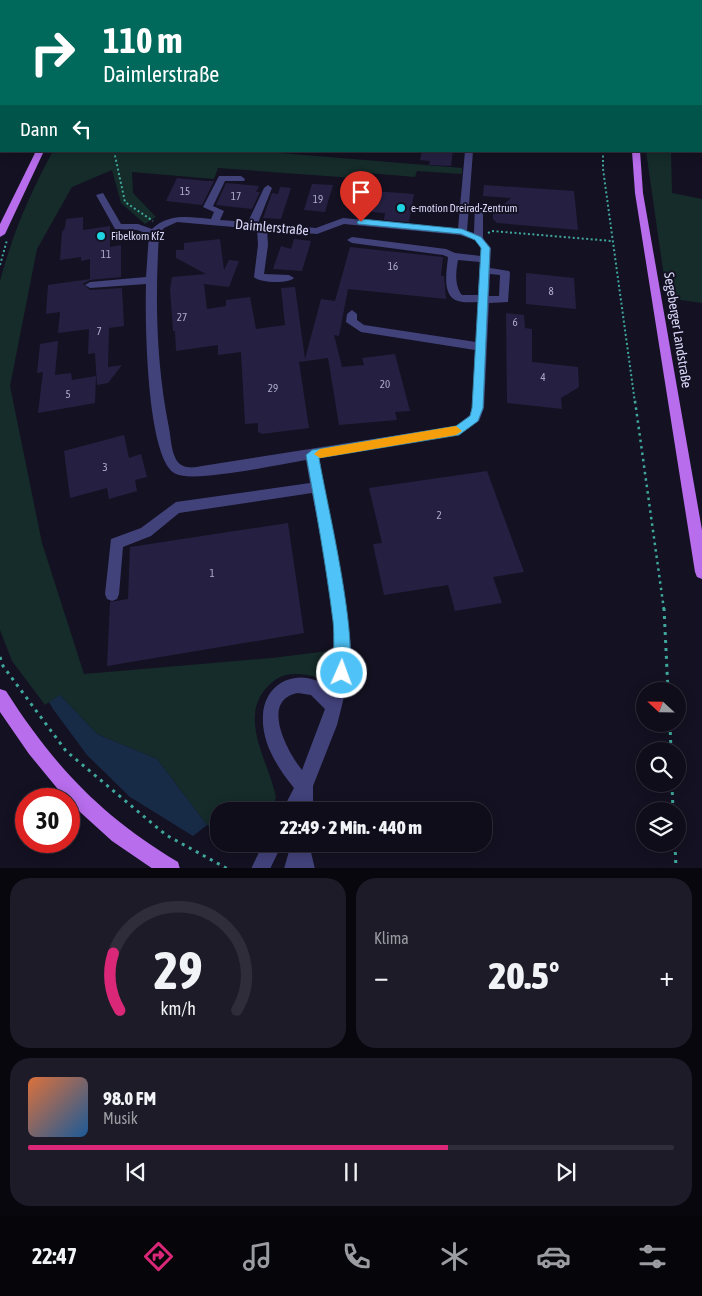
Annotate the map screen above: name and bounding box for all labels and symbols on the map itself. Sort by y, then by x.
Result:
pin [340,171,382,222]
house number: 15 [180,185,190,197]
house number: 17 [231,190,241,202]
house number: 19 [313,193,323,205]
marker: e-motion Dreirad-Zentrum [395,202,407,214]
place label: e-motion Dreirad-Zentrum [411,202,518,214]
street label: Daimlerstraße [234,216,310,238]
marker: Fibelkorn KfZ [95,230,107,242]
place label: Fibelkorn KfZ [111,230,164,242]
house number: 11 [101,248,111,260]
house number: 16 [388,260,398,272]
street label: Segeberger Landstraße [661,271,695,389]
house number: 8 [548,285,554,297]
house number: 27 [177,311,187,323]
house number: 6 [512,316,518,328]
house number: 7 [96,325,102,337]
house number: 4 [540,371,546,383]
house number: 20 [380,378,390,390]
house number: 29 [268,382,278,394]
house number: 5 [65,388,71,400]
house number: 3 [102,461,108,473]
house number: 2 [436,509,442,521]
house number: 1 [209,567,215,579]
position arrow [315,646,367,698]
north arrow [636,682,686,732]
speed limit sign: 30 [15,788,80,853]

